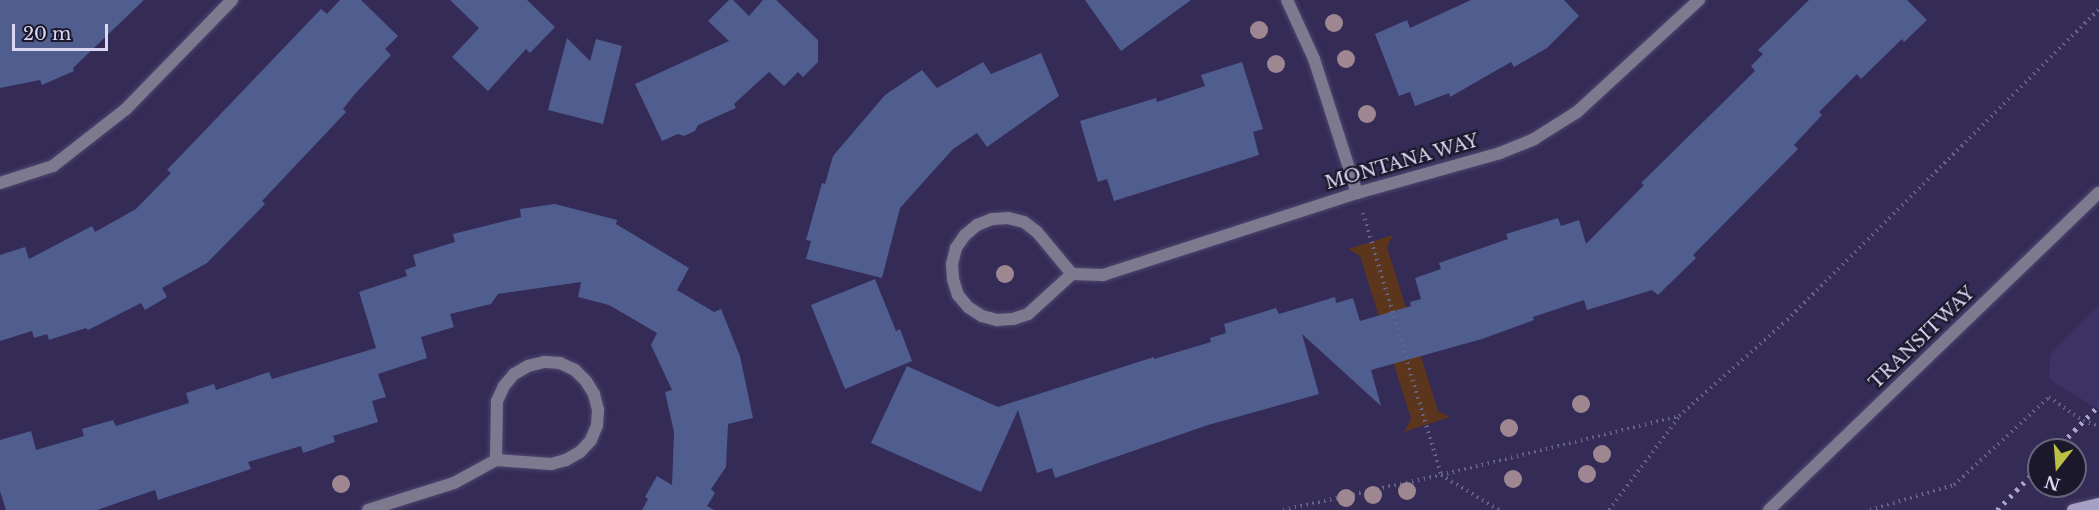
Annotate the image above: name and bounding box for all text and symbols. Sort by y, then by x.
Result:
scale bar [15,12,111,50]
text: 20 m [23,23,71,45]
street label: MONTANA WAY [1322,130,1482,194]
street label: TRANSITWAY [1865,282,1979,394]
north arrow [2027,438,2087,498]
text: N [2042,472,2062,495]

